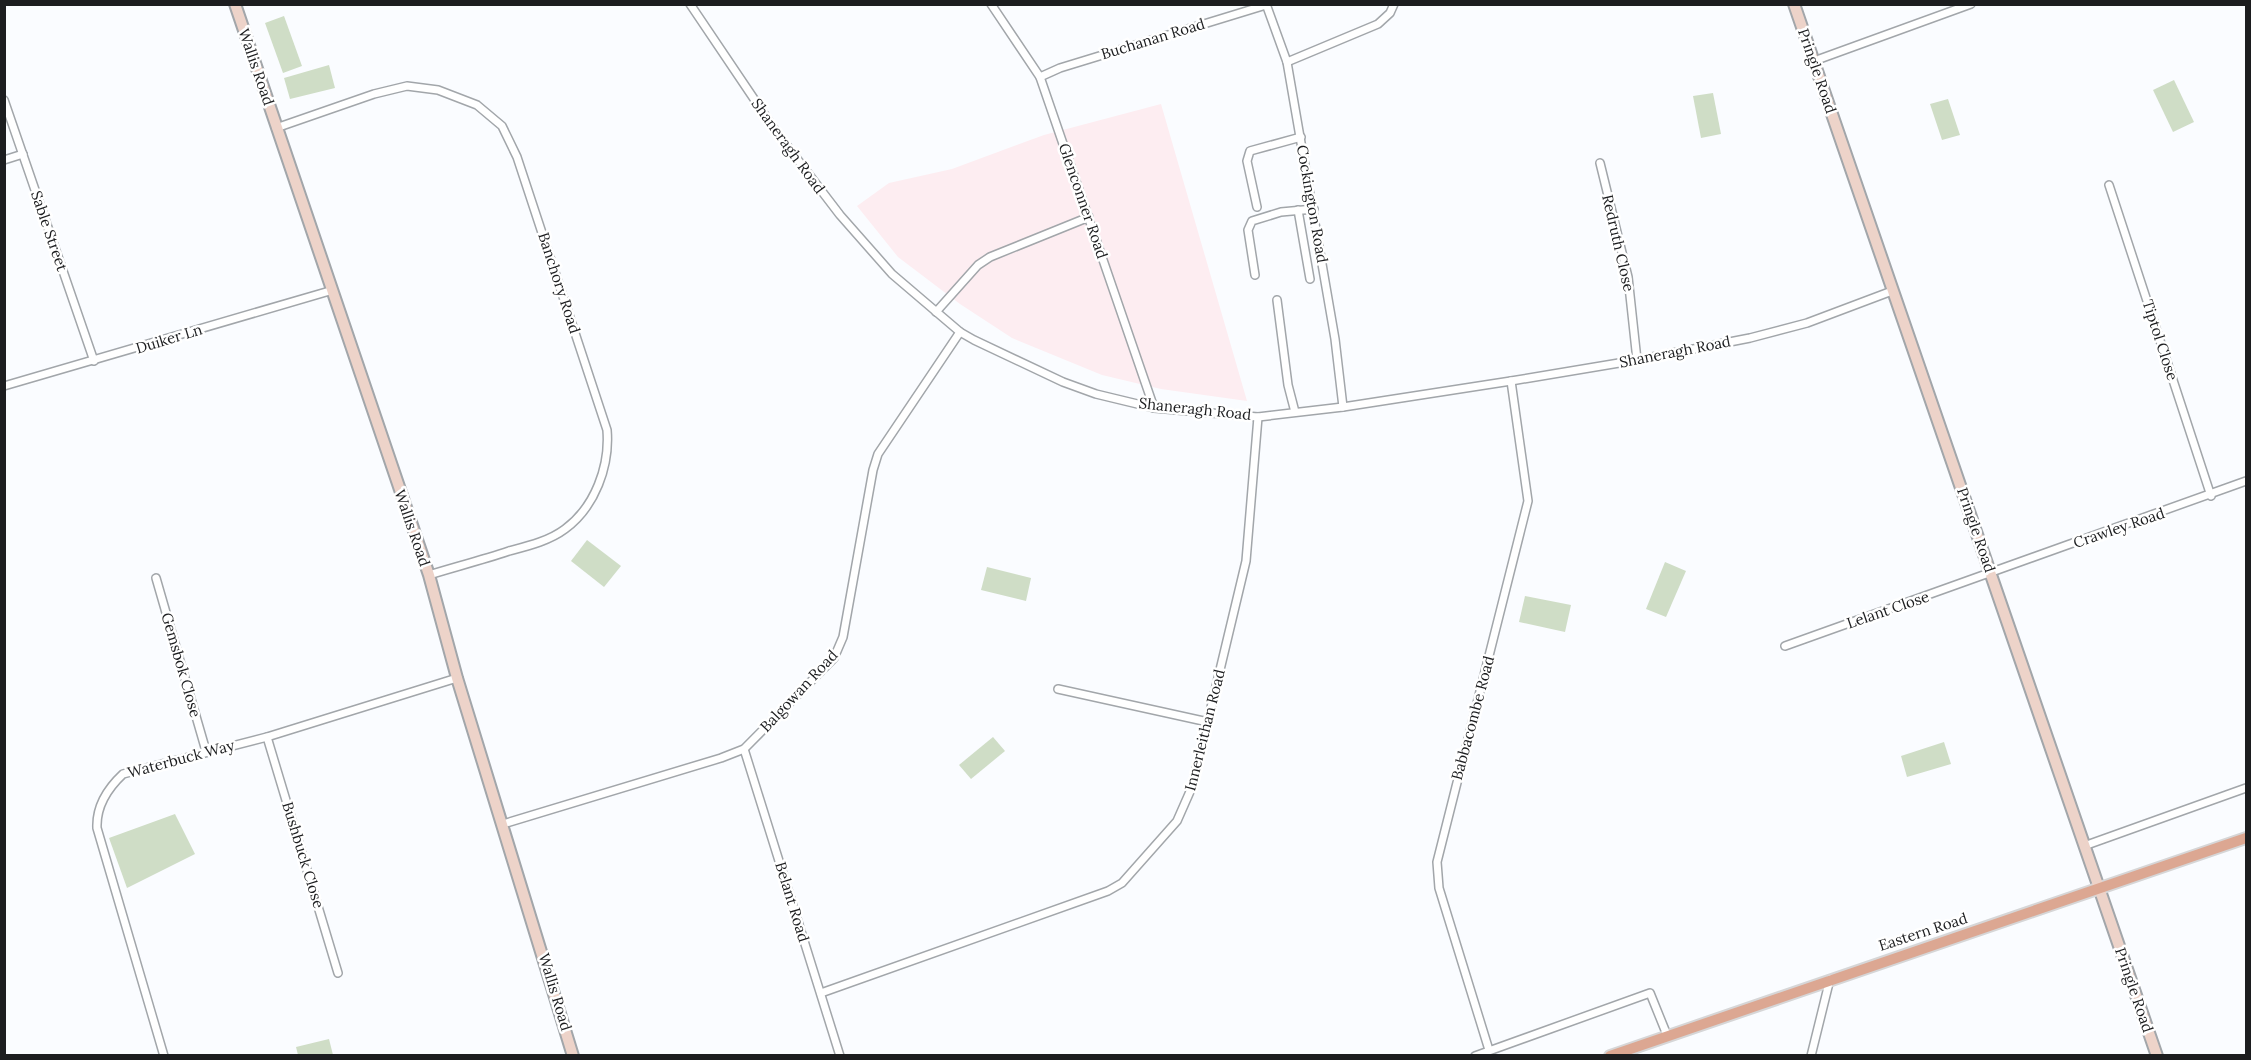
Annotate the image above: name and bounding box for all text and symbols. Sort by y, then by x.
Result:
street label: Buchanan Road [1099,14,1207,63]
street label: Wallis Road [234,26,279,108]
street label: Pringle Road [1794,26,1841,116]
street label: Shaneragh Road [748,94,829,197]
street label: Glenconner Road [1055,141,1112,261]
street label: Cockington Road [1293,143,1332,264]
street label: Sable Street [27,188,72,274]
street label: Redruth Close [1598,193,1639,293]
street label: Banchory Road [534,230,585,336]
street label: Tiptol Close [2138,297,2182,383]
street label: Duiker Ln [133,319,204,358]
street label: Shaneragh Road [1618,331,1732,372]
street label: Shaneragh Road [1138,393,1252,424]
street label: Pringle Road [1953,485,2000,575]
street label: Wallis Road [390,487,435,569]
street label: Crawley Road [2071,503,2167,552]
street label: Lelant Close [1844,587,1931,632]
street label: Gemsbok Close [157,610,205,719]
street label: Balgowan Road [756,646,842,736]
street label: Babbacombe Road [1447,654,1498,782]
street label: Innerleithan Road [1180,667,1229,793]
street label: Waterbuck Way [125,735,236,782]
street label: Bushbuck Close [278,799,329,910]
street label: Belant Road [771,859,814,944]
street label: Eastern Road [1876,908,1970,955]
street label: Pringle Road [2111,945,2158,1035]
street label: Wallis Road [535,951,576,1033]

